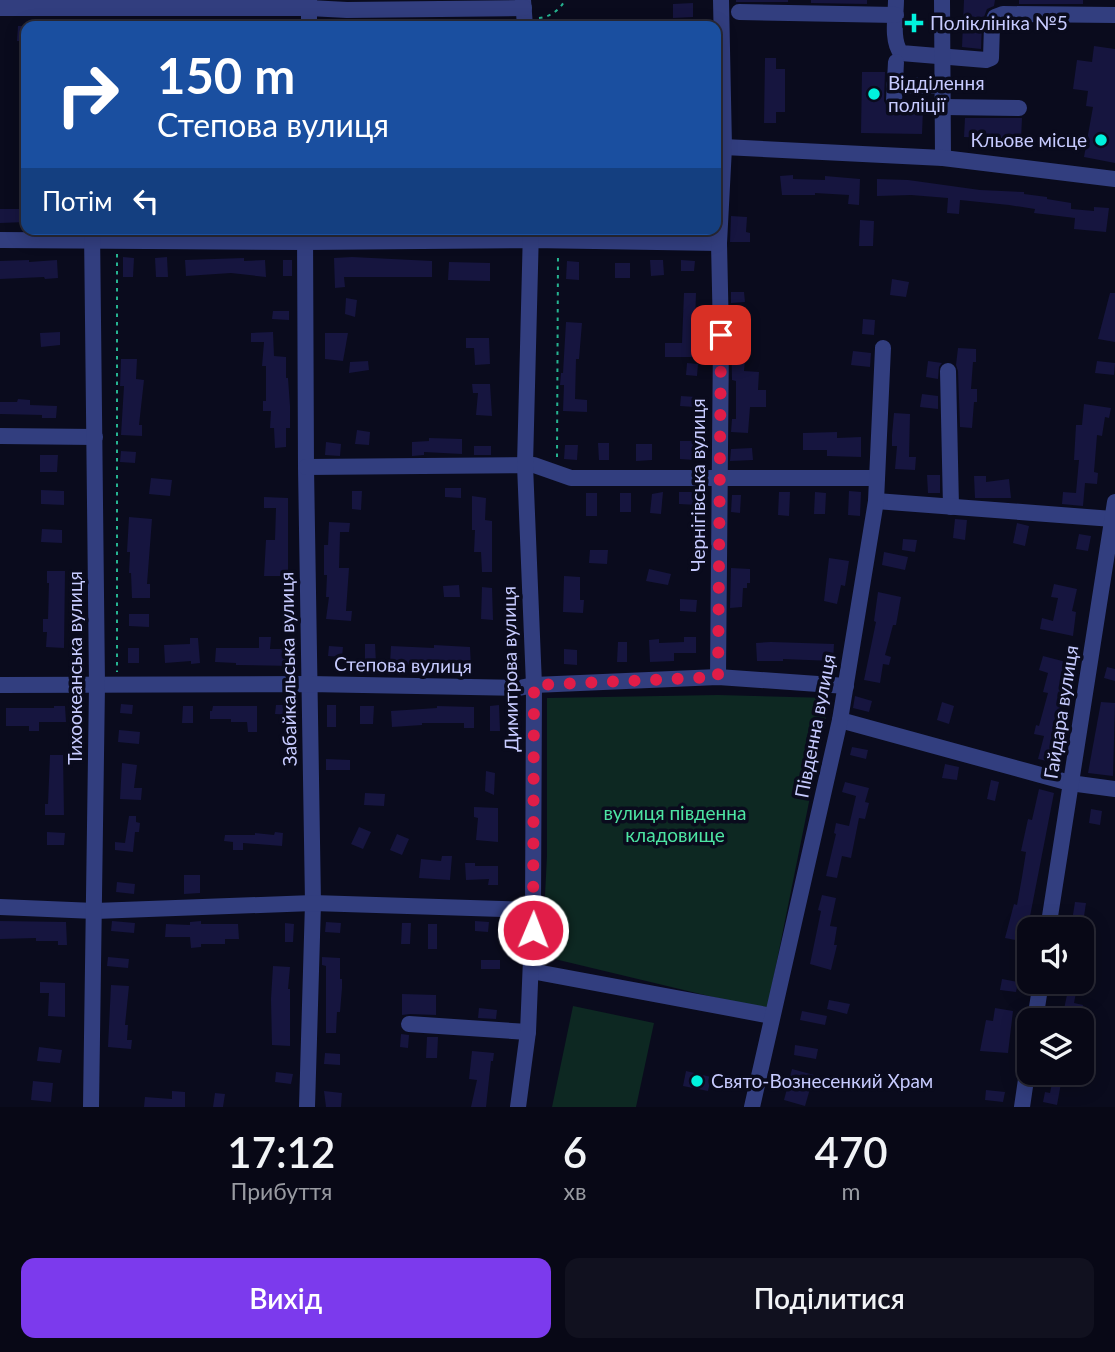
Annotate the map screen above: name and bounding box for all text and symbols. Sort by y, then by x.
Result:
place label: Поліклініка №5 [930,11,1068,34]
marker: Поліклініка №5 [904,13,924,33]
text: 150 m [157,46,295,104]
icon: right [42,49,133,140]
place label: Відділення поліції [888,71,985,116]
marker: Відділення поліції [866,86,882,102]
text: Степова вулиця [157,105,389,144]
place label: Кльове місце [971,128,1087,151]
marker: Кльове місце [1093,132,1109,148]
icon: left [127,182,165,220]
text: Потім [42,185,113,217]
pin [691,305,751,365]
icon: arrive [702,316,740,354]
street label: Чернігівська вулиця [686,398,709,572]
street label: Тихоокеанська вулиця [63,571,86,765]
street label: Забайкальська вулиця [274,572,301,766]
street label: Димитрова вулиця [497,586,522,752]
street label: Гайдара вулиця [1039,643,1082,780]
street label: Степова вулиця [334,652,472,677]
street label: Південна вулиця [789,652,840,800]
park label: вулиця південна кладовище [604,801,746,846]
position arrow [496,893,570,967]
map controls [1017,917,1094,1085]
button: sound [1017,917,1094,994]
button: layers [1017,1008,1094,1085]
place label: Свято-Вознесенкий Храм [711,1069,933,1092]
marker: Свято-Вознесенкий Храм [689,1073,705,1089]
text: 17:12 [227,1127,335,1177]
text: 6 [563,1127,587,1177]
text: 470 [815,1127,888,1177]
text: Прибуття [230,1177,332,1205]
text: хв [564,1177,586,1205]
text: m [842,1177,861,1205]
button: Вихід [21,1258,551,1338]
button: Поділитися [565,1258,1094,1338]

